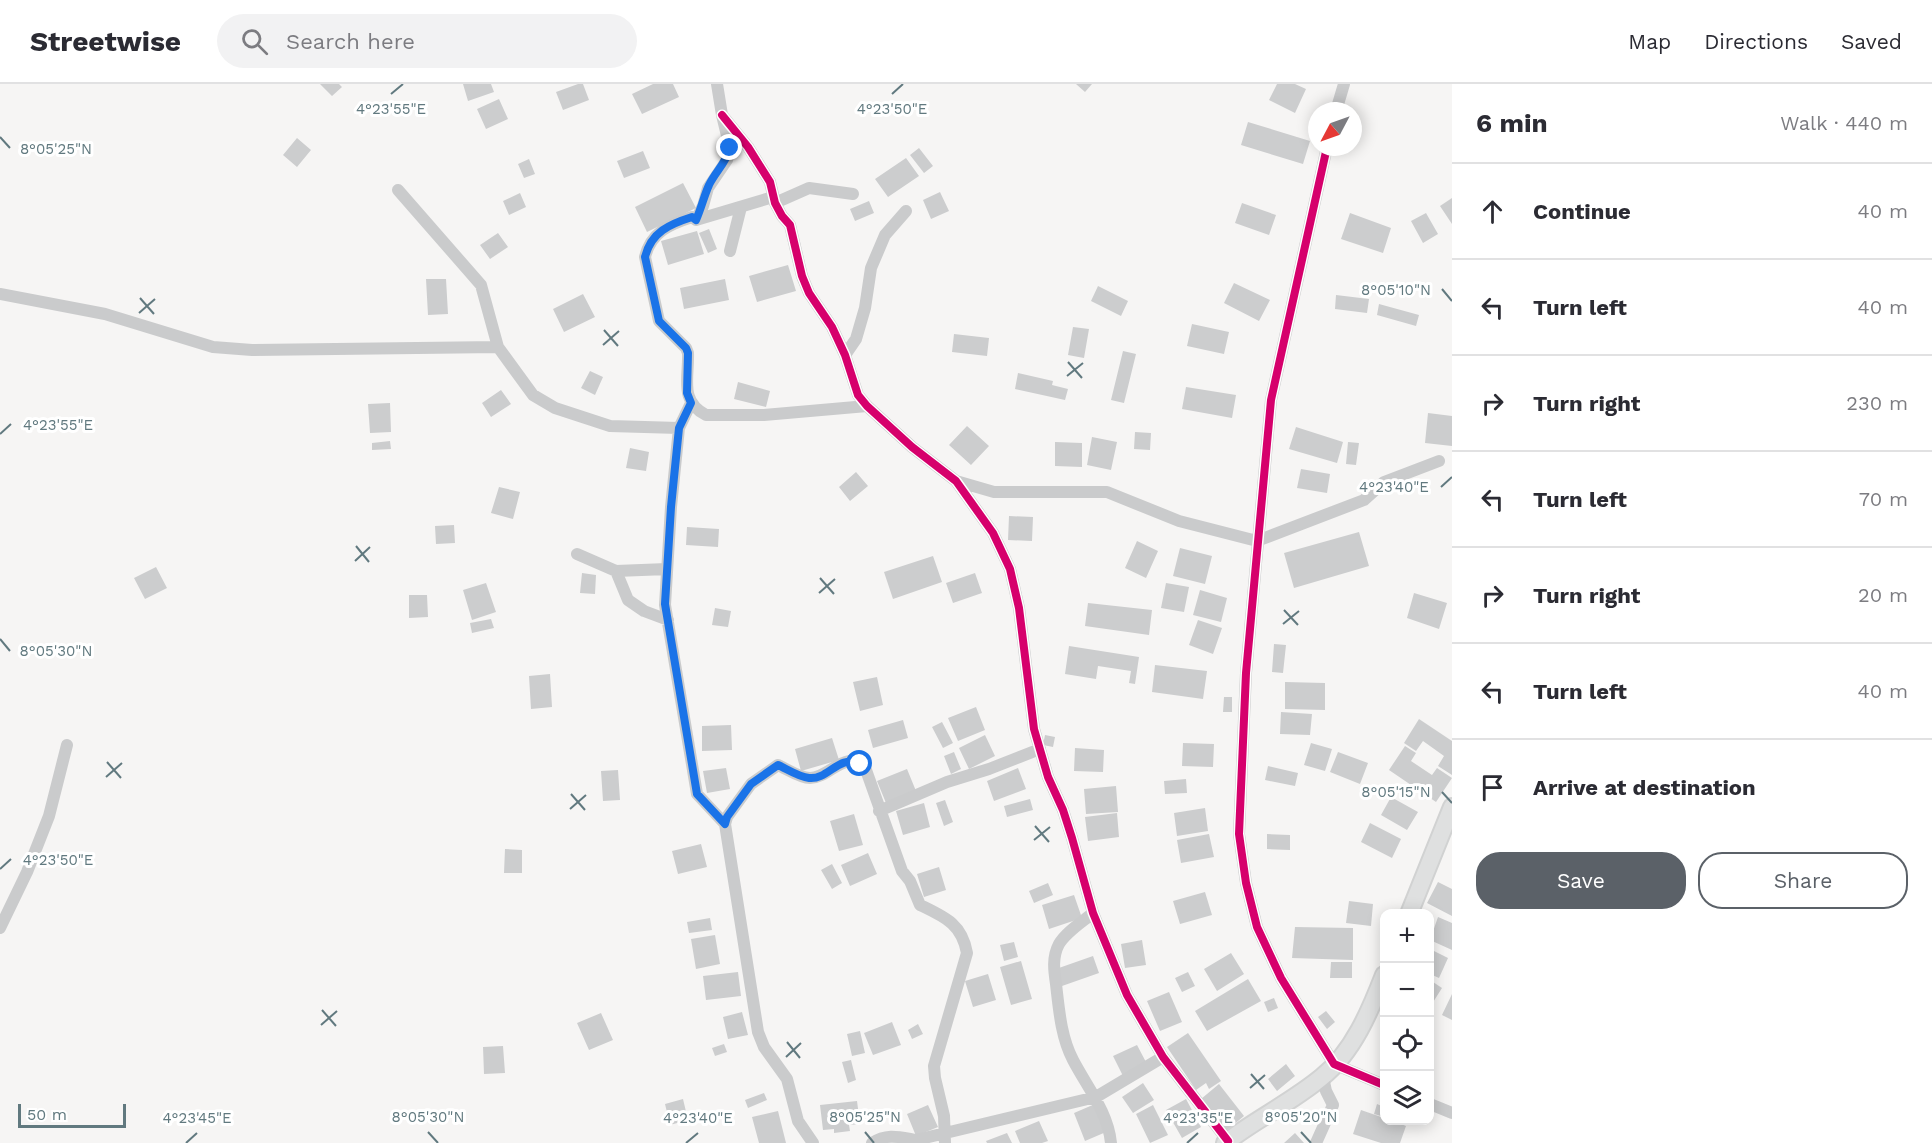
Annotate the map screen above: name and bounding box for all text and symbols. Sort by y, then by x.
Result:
search box [217,14,637,68]
text: Streetwise [30,25,181,58]
icon: search [238,25,271,58]
text: Search here [286,29,415,54]
text: Map [1628,29,1671,54]
text: Directions [1704,29,1808,54]
text: Saved [1841,29,1902,54]
text: 4°23'55"E [356,100,426,118]
text: 4°23'50"E [857,100,927,118]
north arrow [1308,102,1362,156]
text: 6 min [1476,108,1548,138]
text: Walk · 440 m [1780,111,1908,135]
route end [716,134,742,160]
text: 8°05'25"N [20,140,92,158]
icon: ahead [1476,195,1509,228]
text: Continue [1533,199,1631,224]
text: 40 m [1857,199,1908,223]
text: 8°05'10"N [1361,281,1431,299]
icon: left [1476,291,1509,324]
text: Turn left [1533,295,1627,320]
text: 40 m [1857,295,1908,319]
icon: right [1476,387,1509,420]
text: Turn right [1533,391,1640,416]
text: 230 m [1846,391,1908,415]
text: 4°23'55"E [23,416,93,434]
text: 4°23'40"E [1359,478,1429,496]
icon: left [1476,483,1509,516]
text: Turn left [1533,487,1627,512]
text: 70 m [1859,487,1908,511]
icon: right [1476,579,1509,612]
text: Turn right [1533,583,1640,608]
text: 20 m [1858,583,1908,607]
text: 8°05'30"N [20,642,92,660]
icon: left [1476,675,1509,708]
text: Turn left [1533,679,1627,704]
text: 40 m [1857,679,1908,703]
route start [846,750,872,776]
icon: arrive [1476,771,1509,804]
text: Arrive at destination [1533,775,1756,800]
text: 8°05'15"N [1361,783,1431,801]
text: 4°23'50"E [23,851,93,869]
button: Save [1476,852,1686,909]
button: Share [1698,852,1908,909]
map controls [1380,909,1434,1125]
button: + [1380,909,1434,963]
button: − [1380,963,1434,1017]
button: locate [1380,1017,1434,1071]
button: layers [1380,1071,1434,1125]
scale bar [18,1101,126,1128]
text: 50 m [27,1105,67,1124]
text: 8°05'30"N [392,1108,464,1126]
text: 8°05'25"N [829,1108,901,1126]
text: 8°05'20"N [1265,1108,1337,1126]
text: 4°23'45"E [162,1109,232,1127]
text: 4°23'40"E [663,1109,733,1127]
text: 4°23'35"E [1163,1109,1233,1127]

